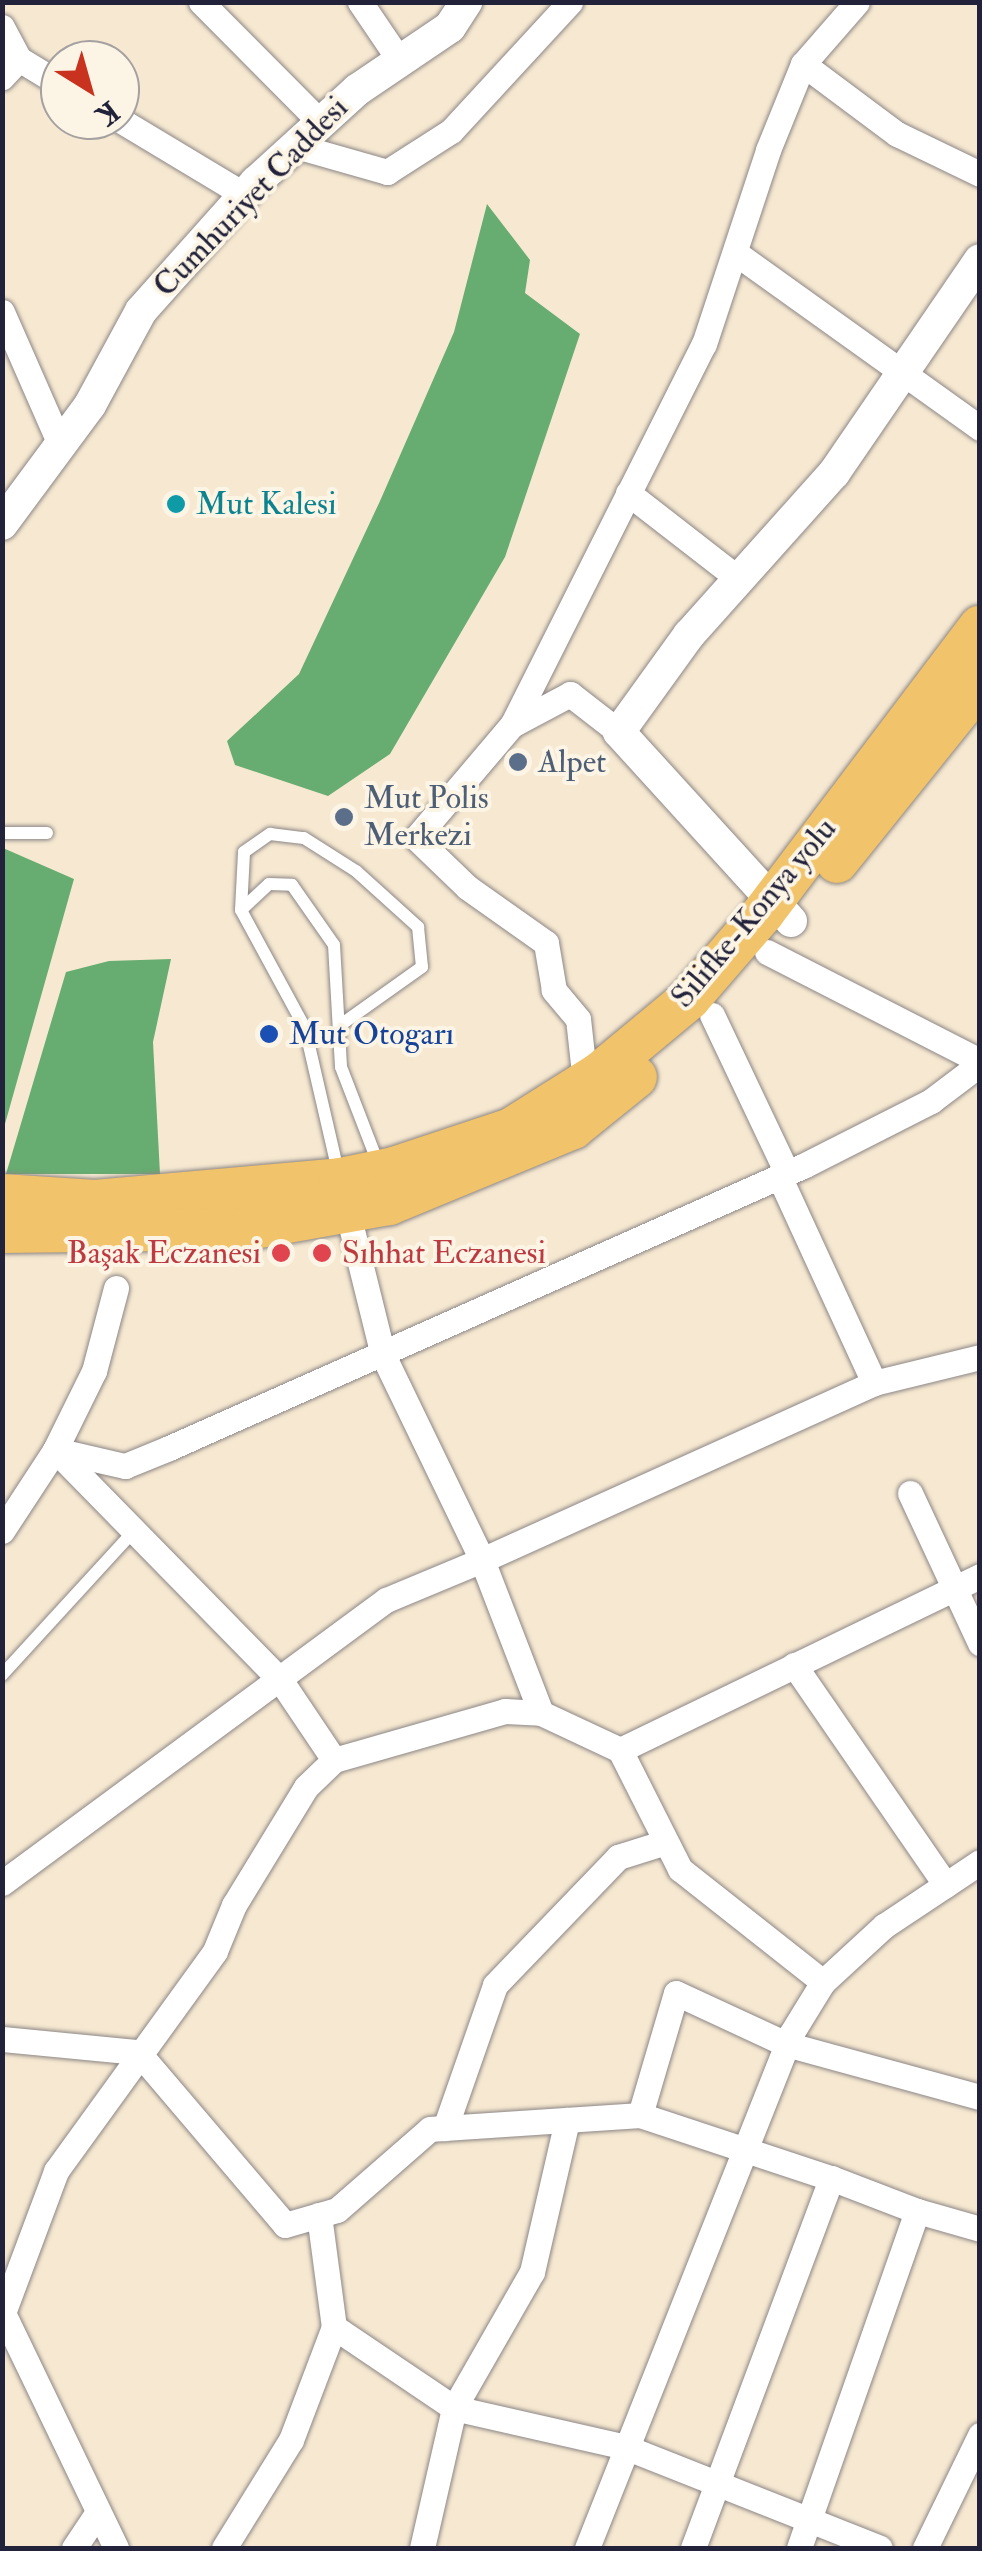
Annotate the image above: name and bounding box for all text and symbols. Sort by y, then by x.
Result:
north arrow [40,40,140,140]
street label: Cumhuriyet Caddesi [146,89,356,305]
text: K [89,93,126,133]
place label: Mut Kalesi [196,485,336,523]
marker: Mut Kalesi [165,493,187,515]
place label: Alpet [538,743,606,781]
marker: Alpet [507,751,529,773]
place label: Mut Polis Merkezi [364,780,489,855]
marker: Mut Polis Merkezi [333,806,355,828]
street label: Silifke-Konya yolu [663,810,845,1016]
place label: Mut Otogarı [289,1015,454,1053]
marker: Mut Otogarı [258,1023,280,1045]
place label: Başak Eczanesi [67,1234,261,1272]
place label: Sıhhat Eczanesi [342,1234,546,1272]
marker: Başak Eczanesi [270,1242,292,1264]
marker: Sıhhat Eczanesi [311,1242,333,1264]

